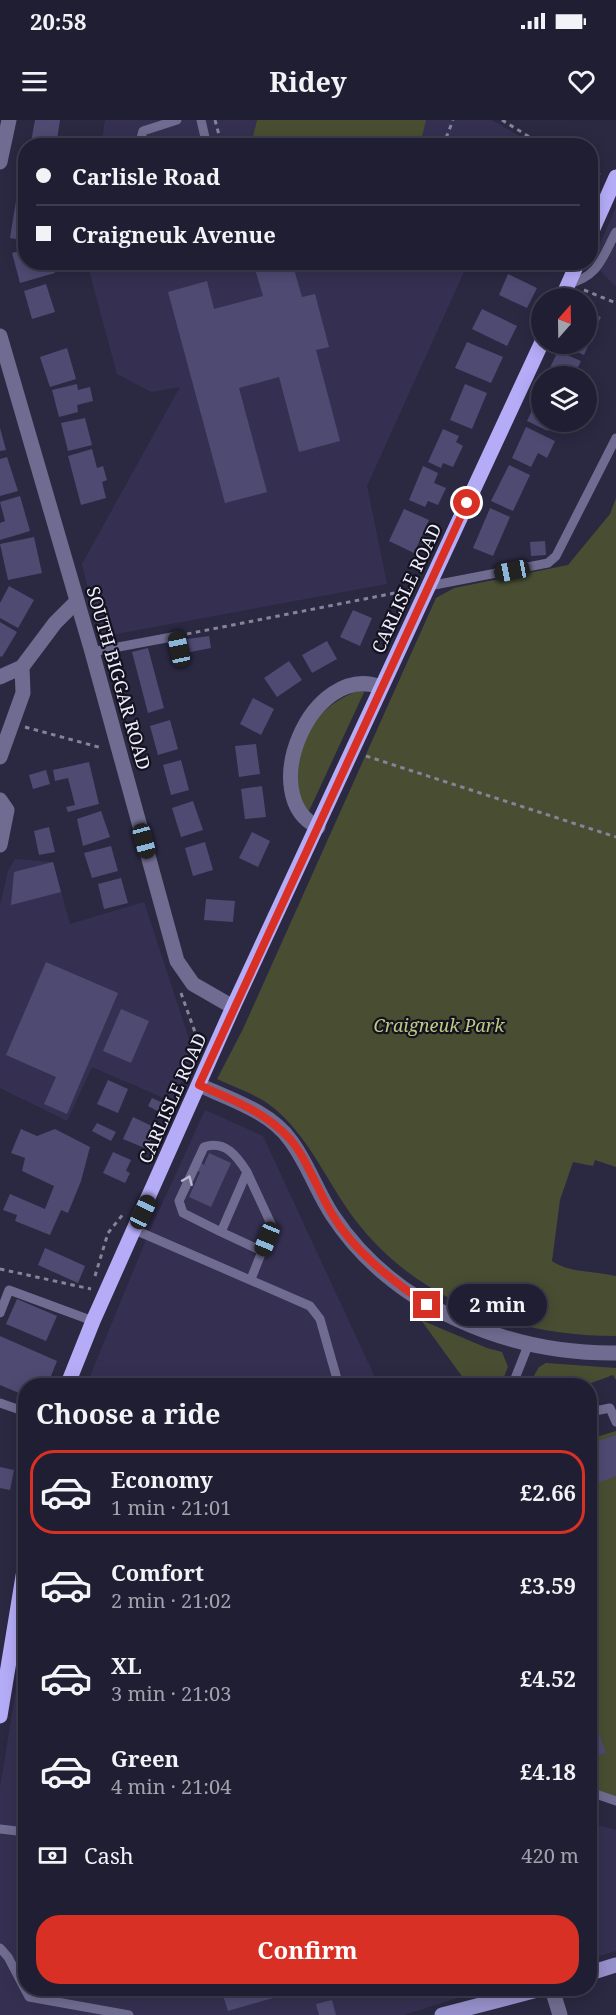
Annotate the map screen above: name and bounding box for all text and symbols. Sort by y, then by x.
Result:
text: 20:58 [30,6,86,36]
text: Ridey [269,63,347,100]
icon: menu [18,65,51,98]
icon: heart [565,65,598,98]
text: Carlisle Road [72,161,220,191]
text: Craigneuk Avenue [72,219,276,249]
north arrow [531,288,597,354]
map controls [531,288,597,432]
button: layers [531,366,597,432]
route start [453,489,480,516]
street label: CARLISLE ROAD [365,519,447,657]
car [493,559,531,583]
street label: SOUTH BIGGAR ROAD [81,584,157,772]
car [166,630,192,668]
car [131,821,157,861]
park label: Craigneuk Park [374,1013,505,1037]
street label: CARLISLE ROAD [132,1029,212,1167]
one-way arrow [181,1175,193,1186]
car [127,1192,159,1232]
car [252,1219,282,1259]
callout: 2 min [448,1284,547,1326]
route end [413,1291,440,1318]
text: 2 min [469,1291,526,1318]
text: Choose a ride [36,1395,221,1432]
text: Economy [111,1464,213,1494]
icon: car [39,1465,93,1519]
text: £2.66 [520,1477,576,1507]
text: 1 min · 21:01 [111,1494,231,1521]
text: Comfort [111,1557,204,1587]
icon: car [39,1558,93,1612]
text: £3.59 [520,1570,576,1600]
text: 2 min · 21:02 [111,1587,231,1614]
text: XL [111,1650,142,1680]
icon: car [39,1651,93,1705]
text: £4.52 [520,1663,576,1693]
text: 3 min · 21:03 [111,1680,231,1707]
text: Green [111,1743,179,1773]
icon: car [39,1744,93,1798]
text: £4.18 [520,1756,576,1786]
text: 4 min · 21:04 [111,1773,231,1800]
icon: cash [36,1839,69,1872]
text: Cash [84,1840,134,1870]
text: 420 m [521,1842,579,1869]
button: Confirm [36,1915,579,1984]

